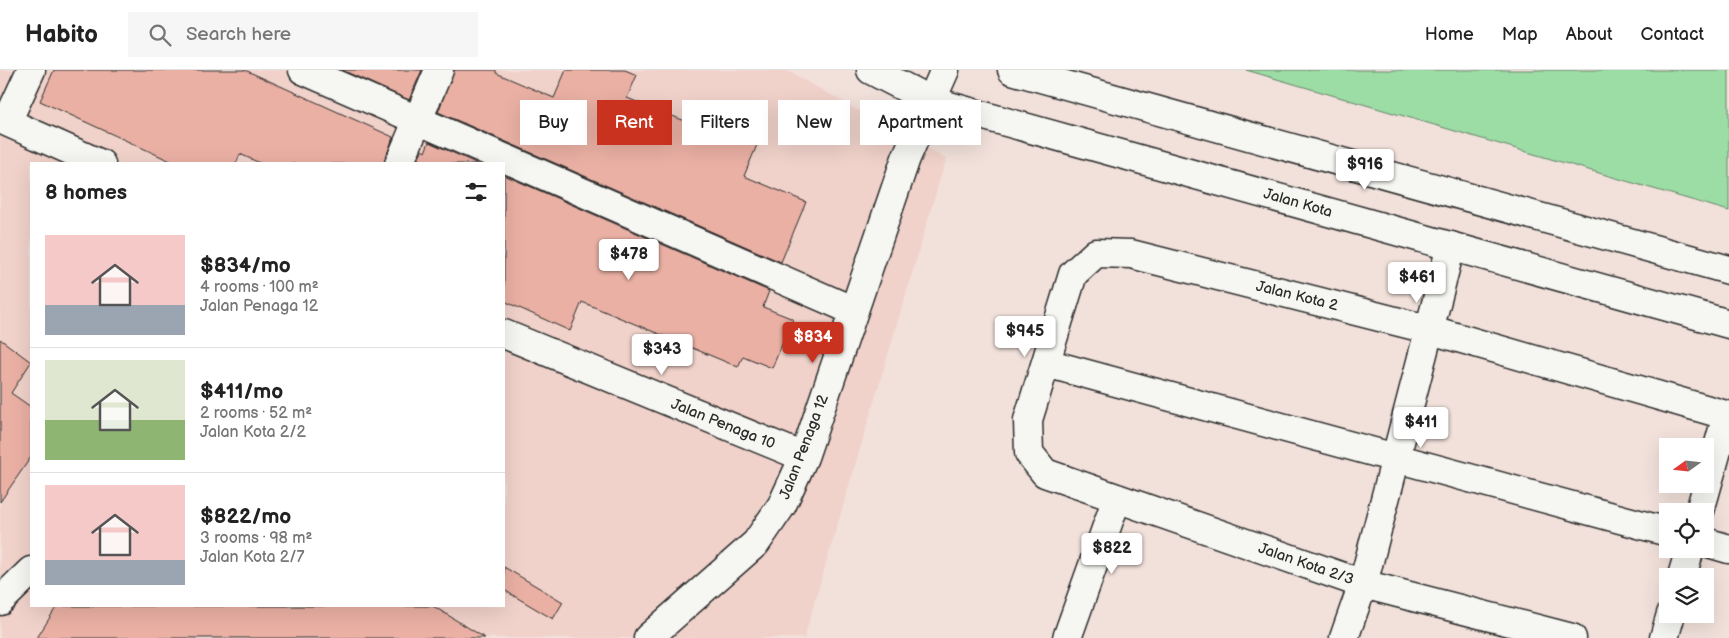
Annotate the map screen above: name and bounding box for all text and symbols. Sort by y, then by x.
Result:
search box [128,12,478,57]
text: Habito [25,20,98,49]
icon: search [146,21,174,49]
text: Search here [186,23,291,46]
text: Home [1425,24,1474,45]
text: Map [1502,24,1538,45]
text: About [1566,24,1613,45]
text: Contact [1641,24,1704,45]
chip: Buy [520,100,587,145]
chip: Rent [597,100,672,145]
chip: Filters [682,100,768,145]
chip: New [778,100,850,145]
chip: Apartment [860,100,981,145]
pin: $916 [1335,148,1395,191]
text: $916 [1347,155,1383,174]
icon: filters [462,178,490,206]
text: 8 homes [45,180,127,205]
street label: Jalan Kota [1261,184,1335,222]
pin: $478 [599,238,659,281]
text: $478 [610,245,648,264]
text: $834/mo [200,253,291,278]
icon: home [85,255,145,315]
pin: $461 [1387,262,1447,304]
text: $461 [1399,268,1435,287]
street label: Jalan Kota 2 [1254,277,1340,315]
text: 4 rooms · 100 m² [200,278,319,297]
text: Jalan Penaga 12 [200,297,318,316]
pin: $945 [995,316,1055,358]
pin: $834 [783,322,843,364]
text: $945 [1006,322,1044,341]
text: $834 [794,328,832,347]
pin: $343 [632,334,692,376]
text: $343 [643,340,681,359]
text: $411/mo [200,379,283,404]
icon: home [85,380,145,440]
street label: Jalan Penaga 12 [775,392,833,502]
street label: Jalan Penaga 10 [668,394,778,454]
text: 2 rooms · 52 m² [200,404,312,423]
pin: $411 [1391,406,1451,449]
text: $411 [1404,413,1438,432]
text: Jalan Kota 2/2 [200,423,306,442]
north arrow [1659,438,1714,492]
map controls [1659,438,1714,623]
button: locate [1659,503,1714,558]
text: $822/mo [200,504,291,529]
icon: home [85,505,145,565]
text: 3 rooms · 98 m² [200,529,312,548]
pin: $822 [1082,532,1142,575]
text: $822 [1092,539,1132,558]
street label: Jalan Kota 2/3 [1256,539,1356,589]
text: Jalan Kota 2/7 [200,548,304,567]
button: layers [1659,568,1714,623]

